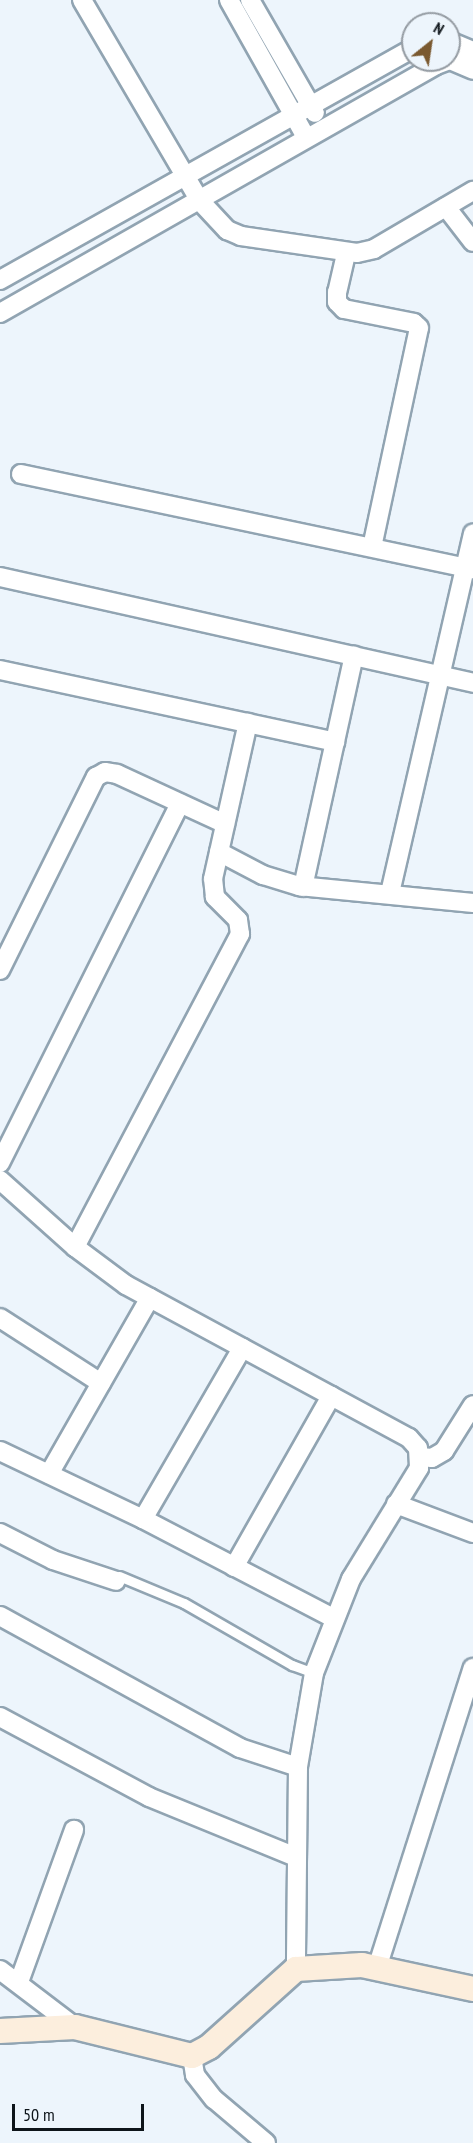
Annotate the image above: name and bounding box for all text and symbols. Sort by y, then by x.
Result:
north arrow [401,12,461,72]
text: N [430,17,448,39]
scale bar [15,2092,147,2130]
text: 50 m [23,2103,55,2126]

